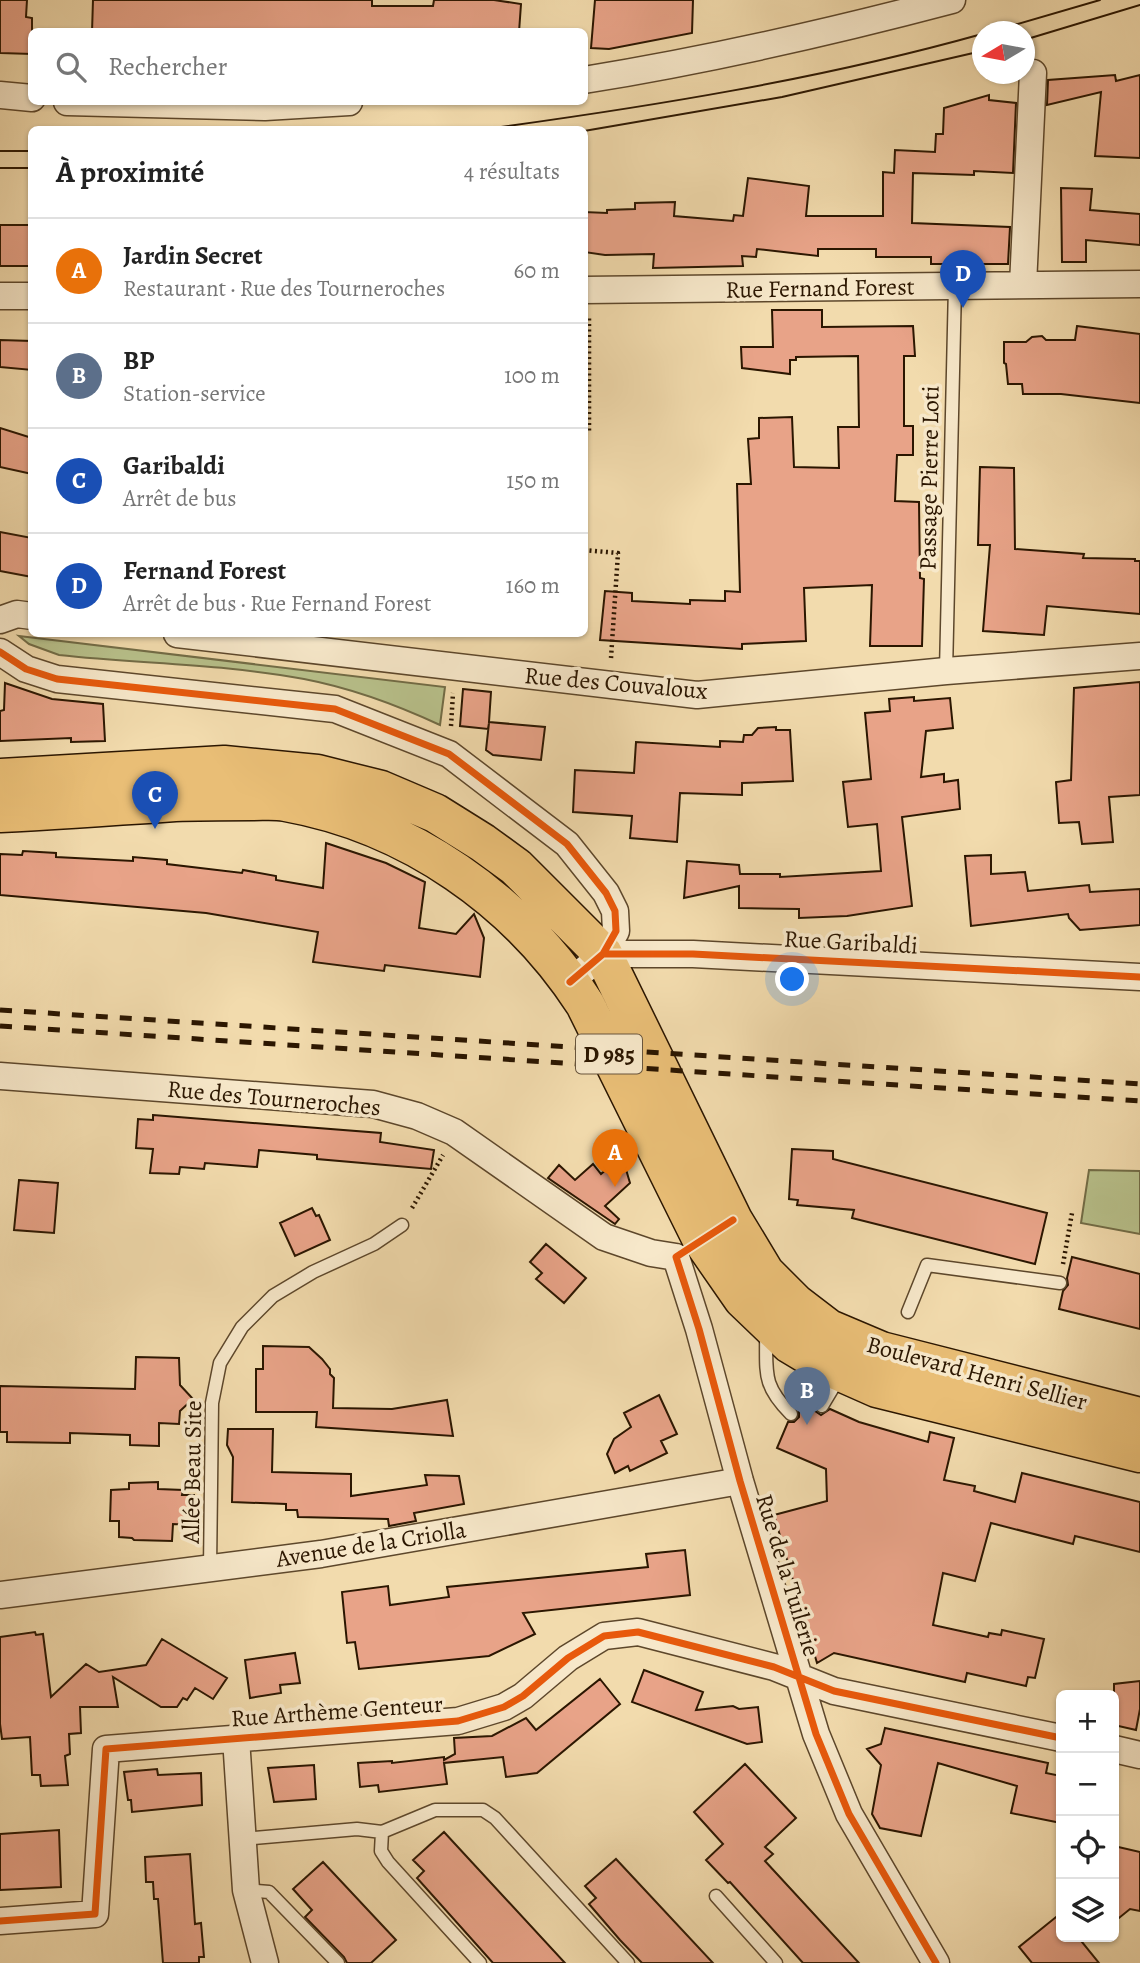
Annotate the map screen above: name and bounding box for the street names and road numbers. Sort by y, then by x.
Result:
street label: Rue Fernand Forest [725,270,915,306]
street label: Passage Pierre Loti [911,385,947,571]
street label: Rue des Couvaloux [523,659,709,707]
street label: Rue Garibaldi [783,923,919,961]
road number: D 985 [576,1035,642,1074]
street label: Rue des Tourneroches [166,1073,382,1123]
street label: Boulevard Henri Sellier [863,1328,1091,1418]
street label: Allée Beau Site [175,1400,209,1545]
street label: Rue de la Tuilerie [748,1490,828,1660]
street label: Avenue de la Criolla [273,1513,469,1575]
street label: Rue Arthème Genteur [230,1688,444,1734]

